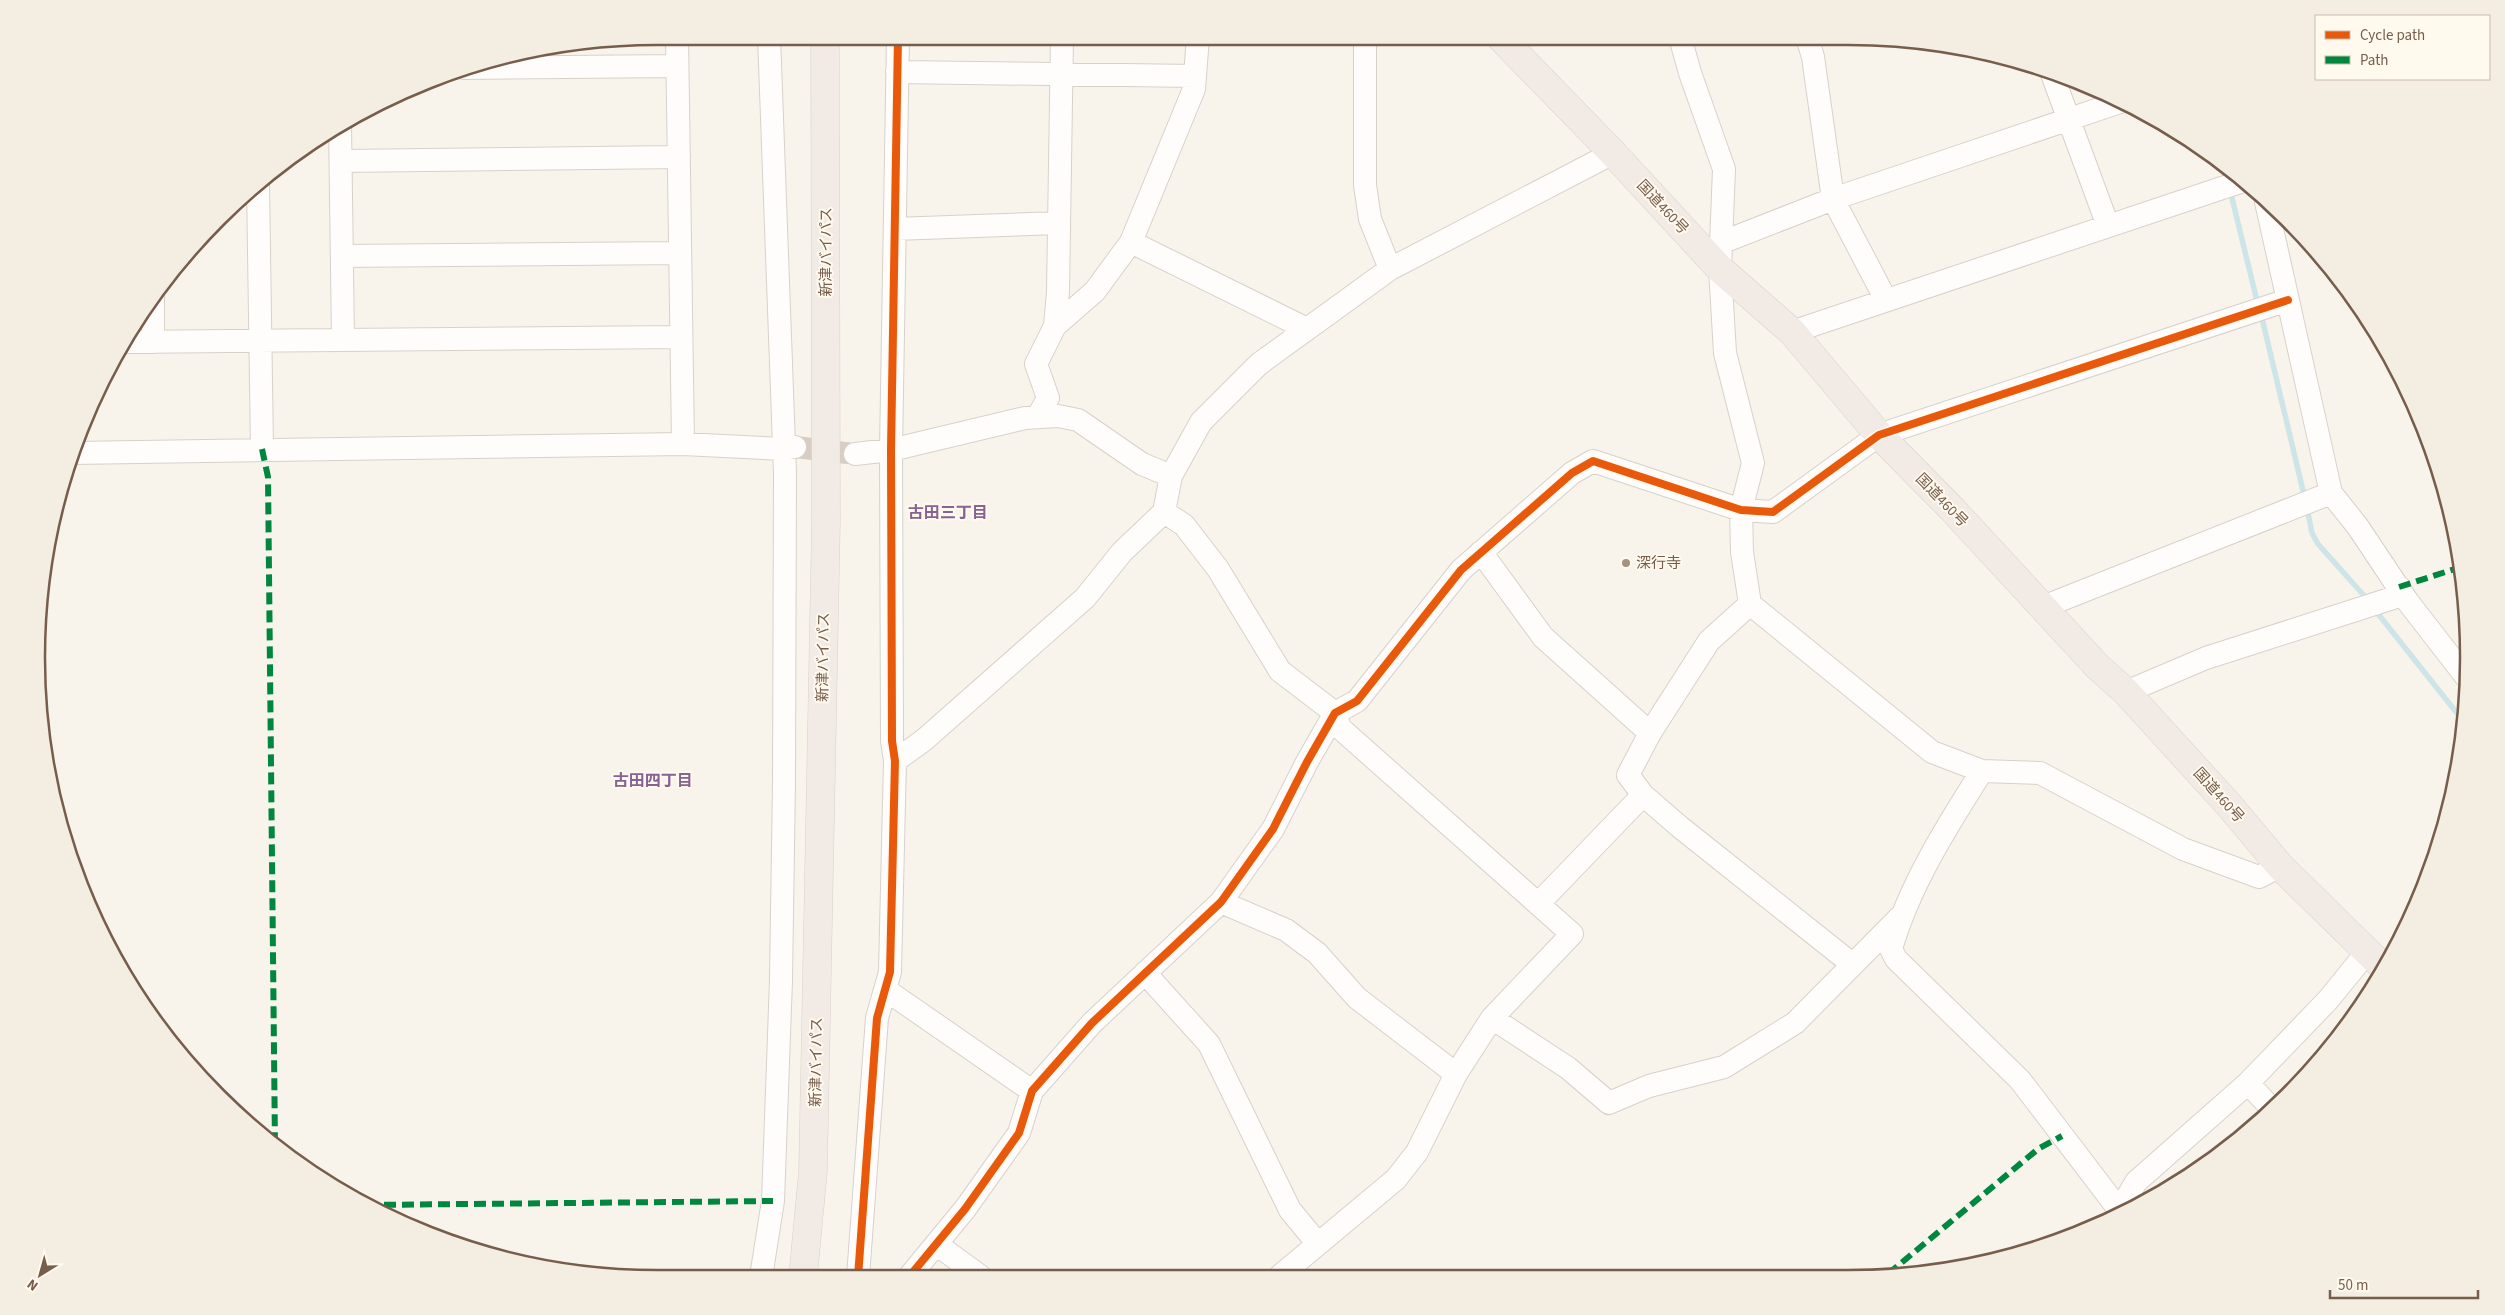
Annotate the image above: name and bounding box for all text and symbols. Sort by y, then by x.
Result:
legend [2315,15,2490,80]
text: Cycle path [2360,25,2425,46]
text: Path [2360,50,2388,71]
street label: 国道460号 [1632,176,1693,239]
street label: 新津バイパス [816,207,837,297]
street label: 国道460号 [1911,469,1973,532]
district label: 古田三丁目 [908,502,988,524]
place label: 深行寺 [1636,553,1681,574]
marker: 深行寺 [1620,557,1632,569]
street label: 新津バイパス [812,612,835,702]
street label: 国道460号 [2188,763,2249,827]
district label: 古田四丁目 [613,770,693,792]
street label: 新津バイパス [805,1017,828,1107]
north arrow [15,1250,65,1300]
scale bar [2330,1268,2478,1300]
text: N [23,1274,43,1295]
text: 50 m [2338,1275,2368,1296]

